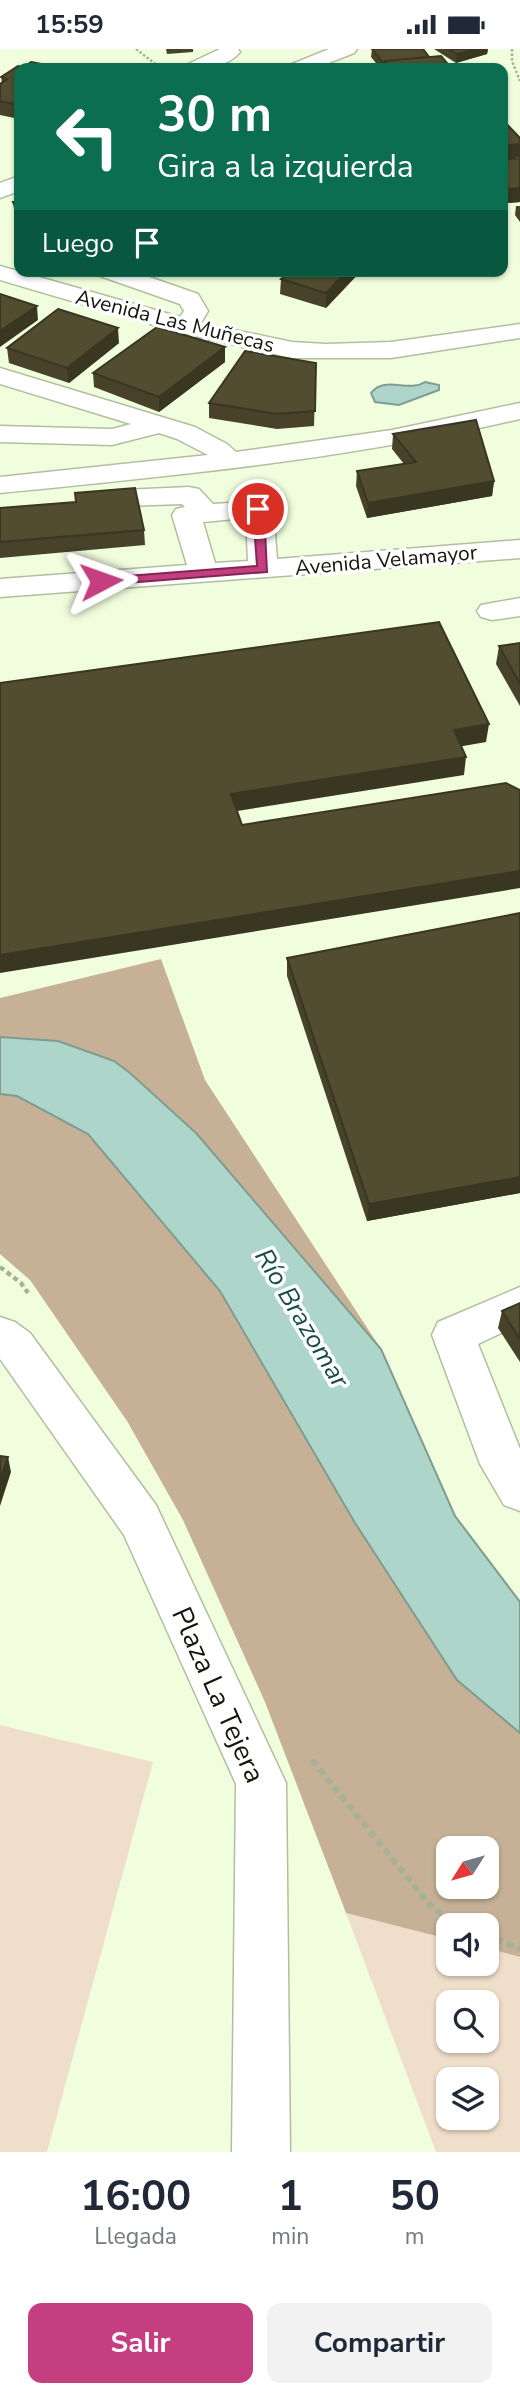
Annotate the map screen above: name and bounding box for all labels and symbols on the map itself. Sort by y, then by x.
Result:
street label: Avenida Las Muñecas [73,283,277,359]
pin [228,479,288,539]
street label: Avenida Velamayor [294,538,479,582]
position arrow [64,544,138,618]
water label: Río Brazomar [247,1242,358,1395]
street label: Plaza La Tejera [162,1601,274,1789]
north arrow [436,1836,499,1899]

